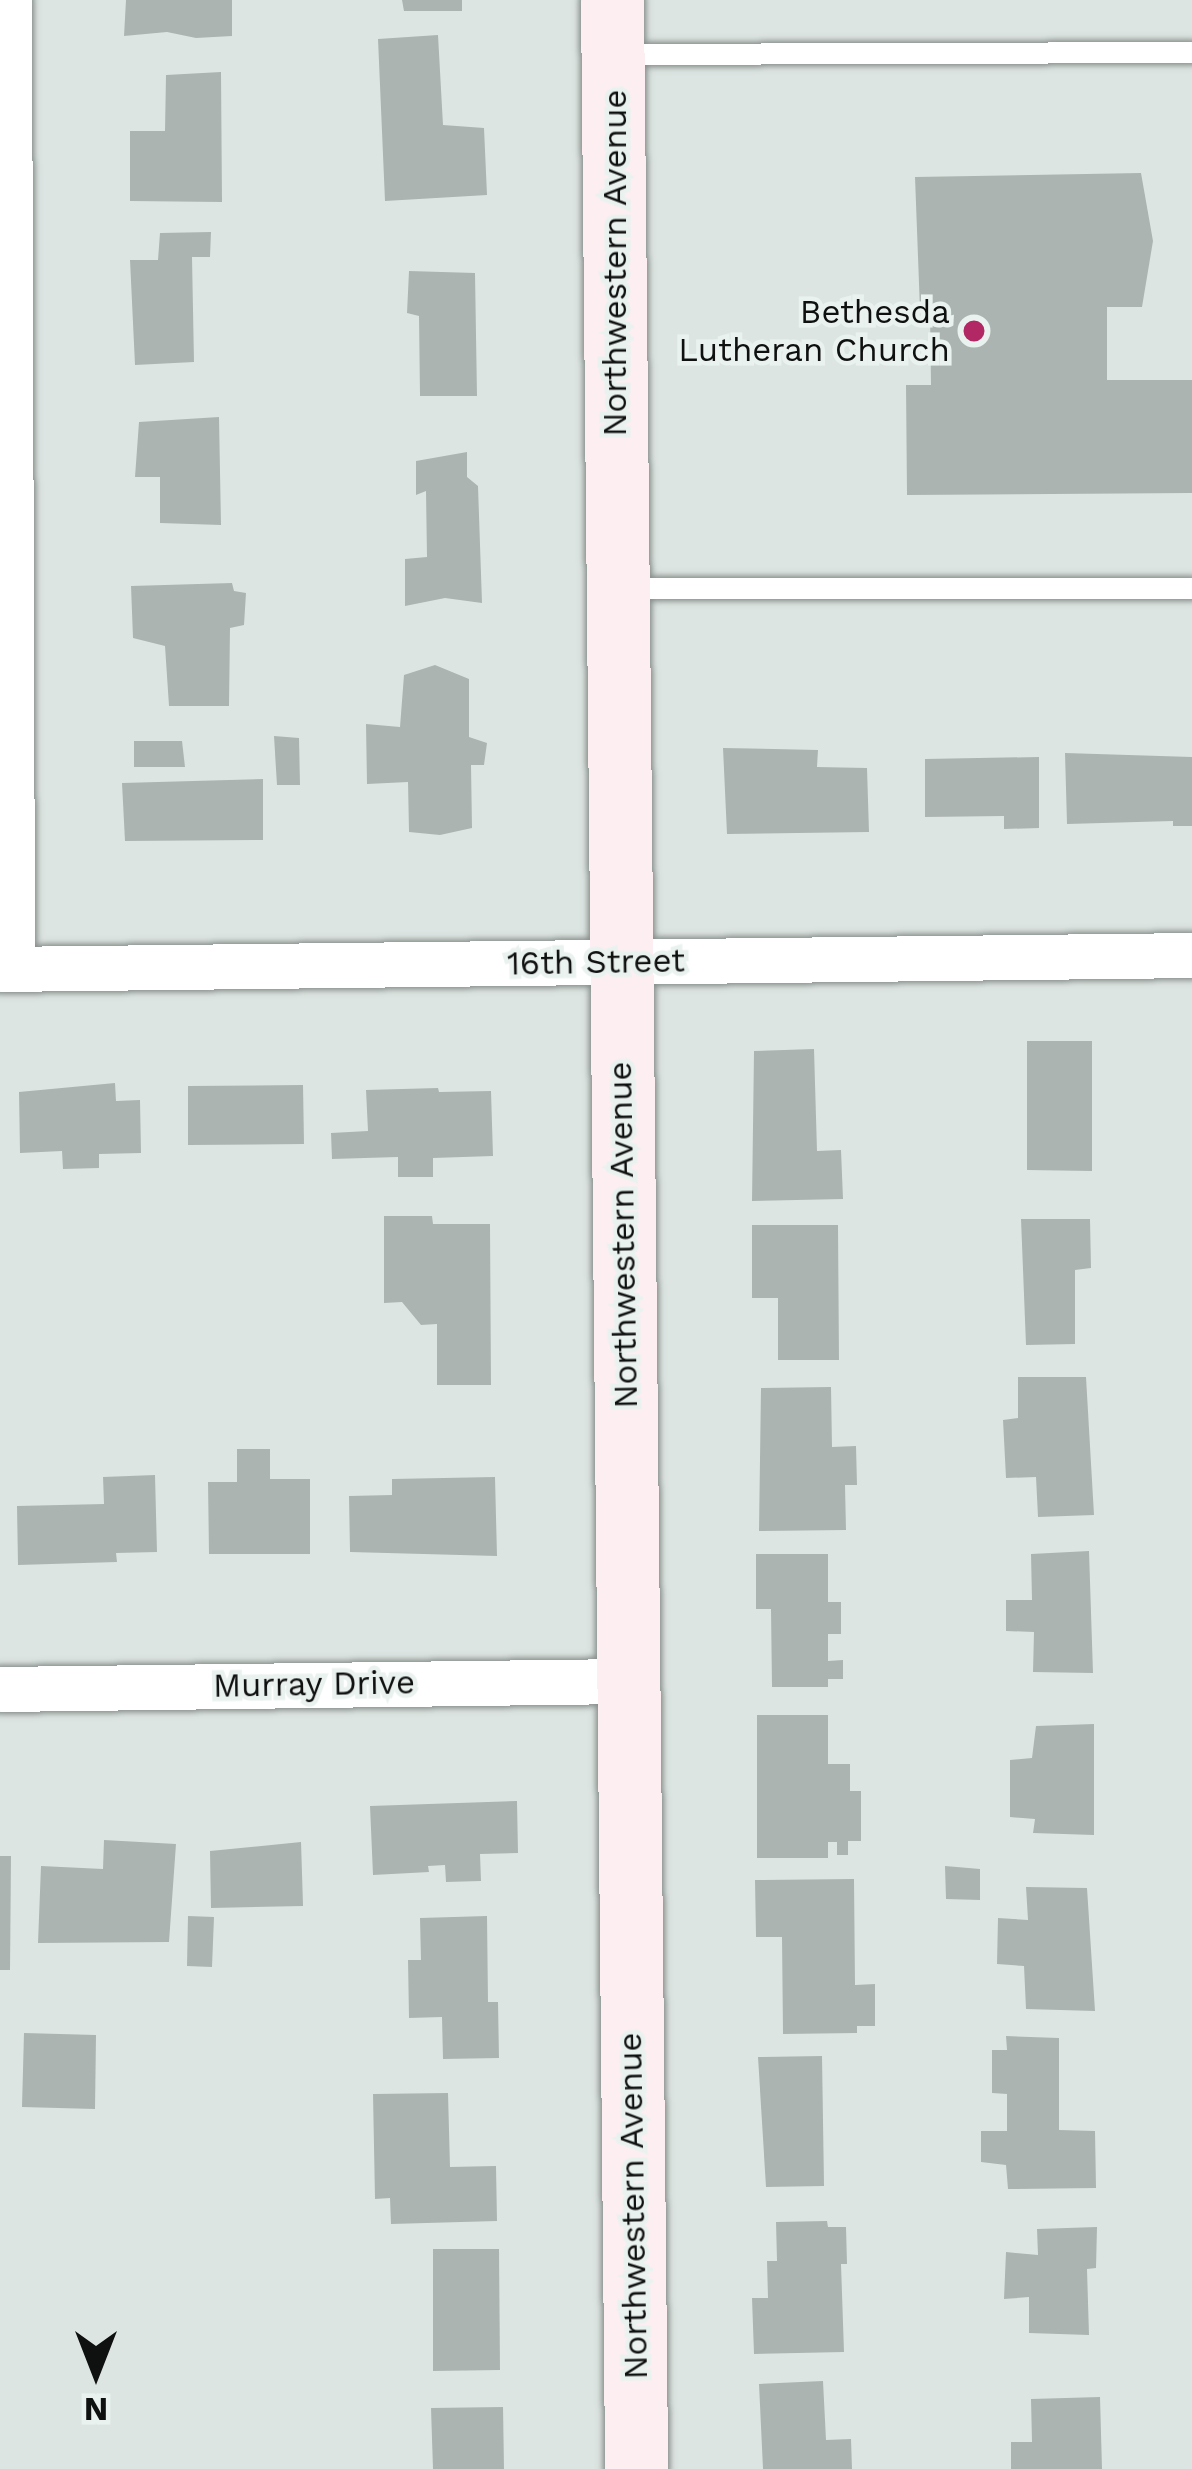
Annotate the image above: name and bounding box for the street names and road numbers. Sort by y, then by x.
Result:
street label: Northwestern Avenue [595,89,635,437]
street label: 16th Street [507,941,685,983]
street label: Northwestern Avenue [600,1060,646,1410]
street label: Murray Drive [212,1662,416,1706]
street label: Northwestern Avenue [610,2031,656,2381]

